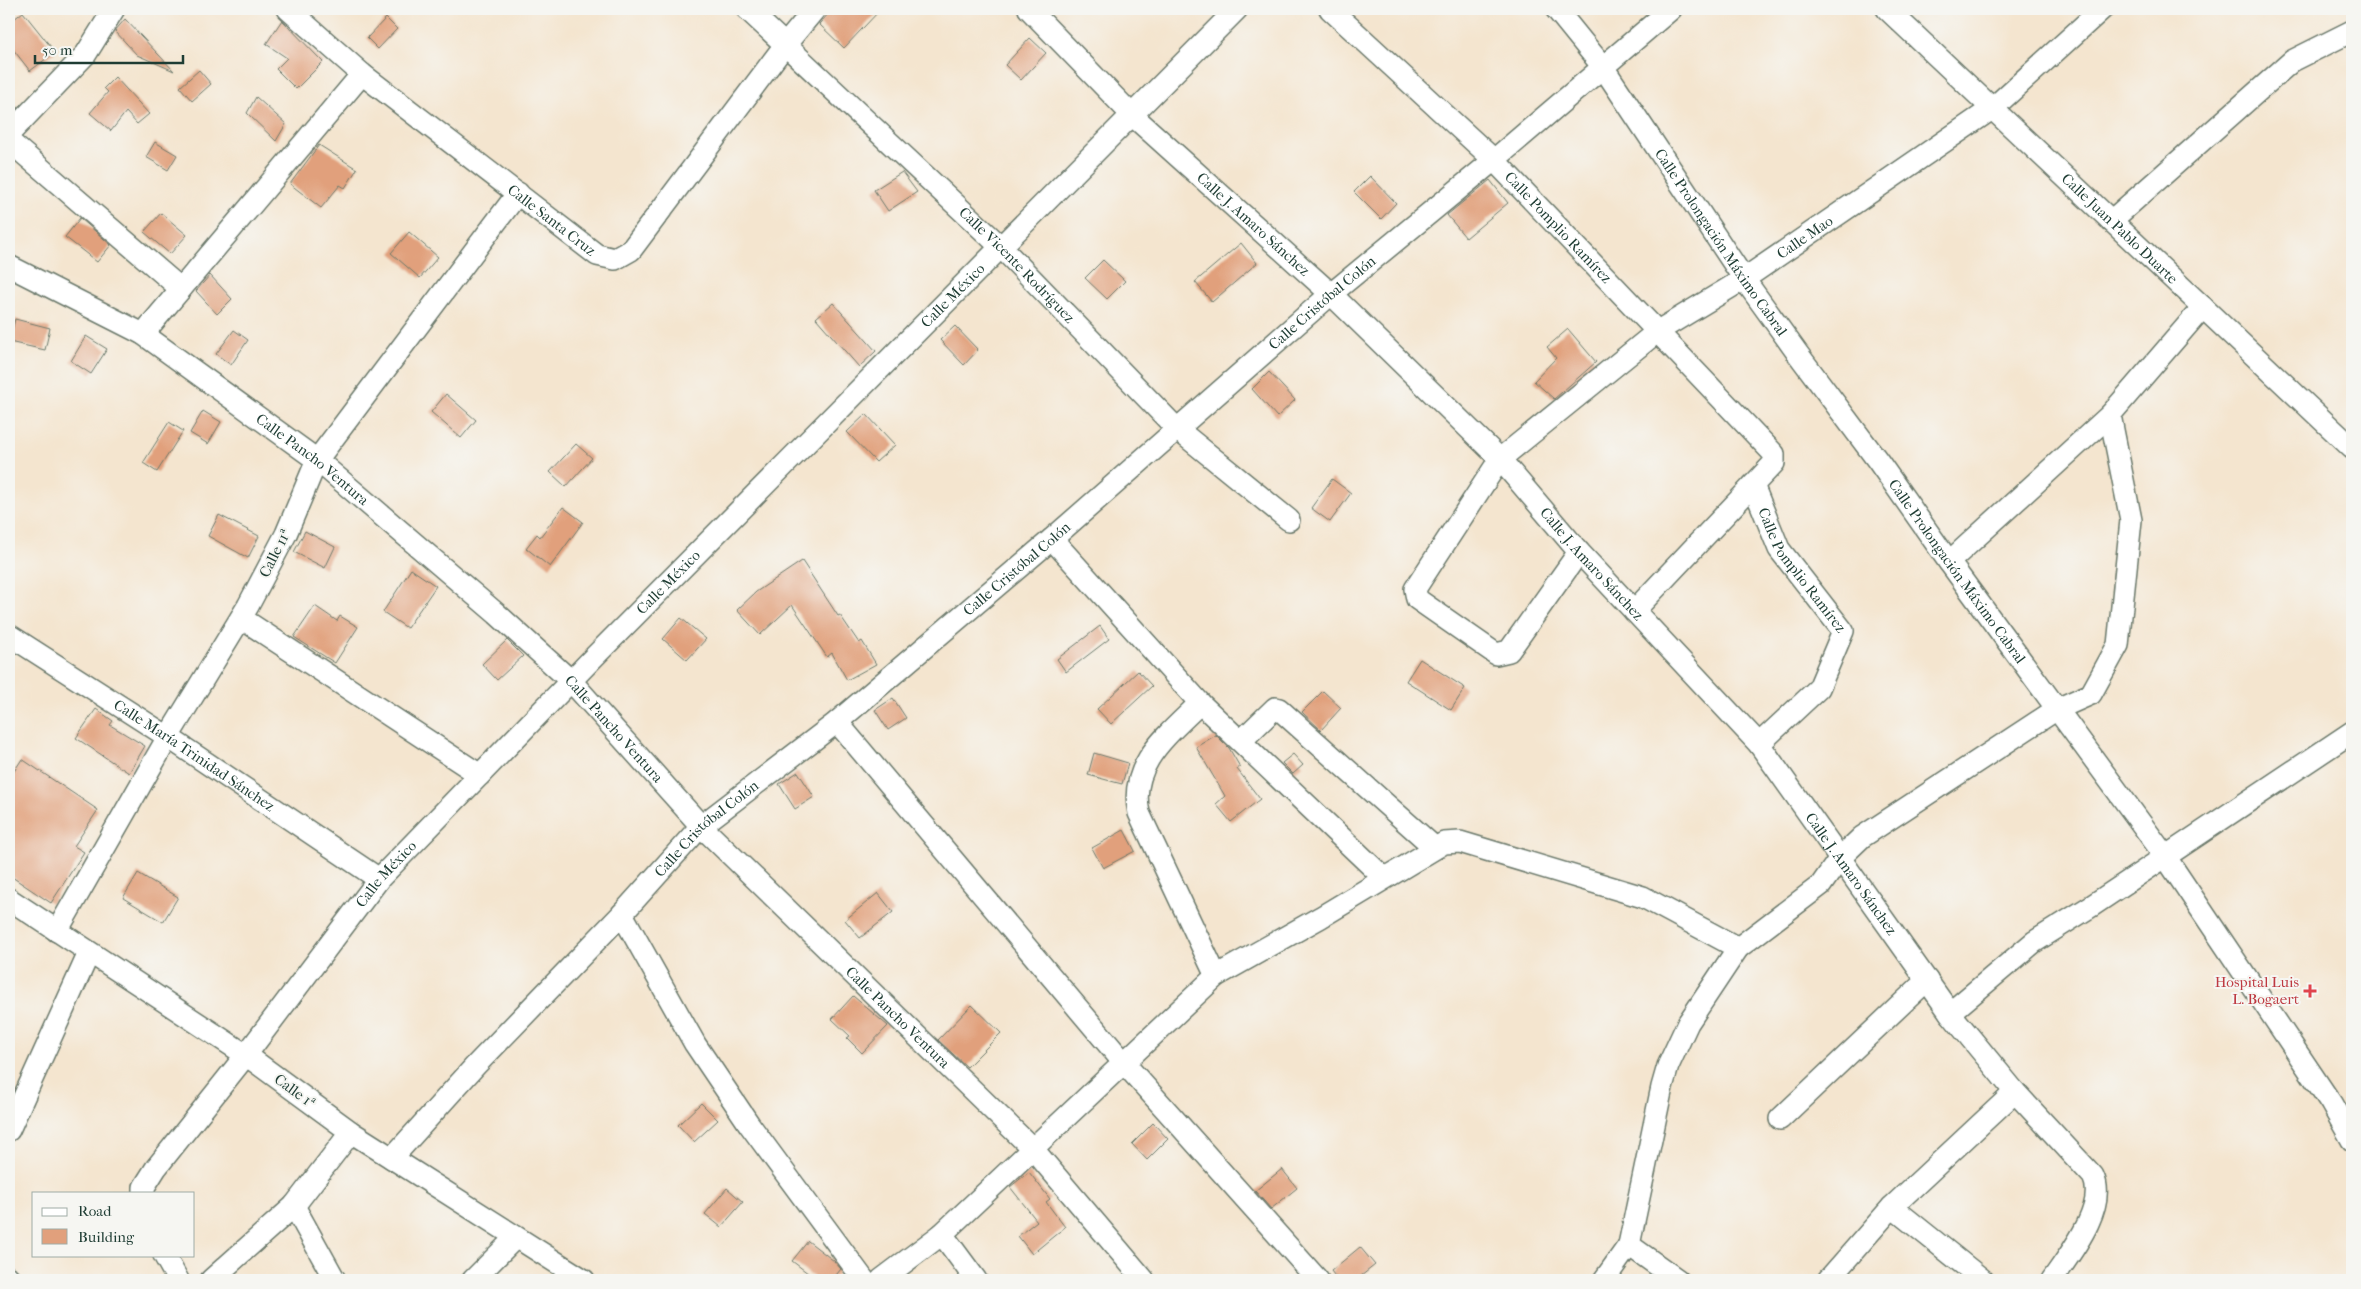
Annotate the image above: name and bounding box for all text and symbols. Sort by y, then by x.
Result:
scale bar [35,32,182,64]
text: 50 m [42,41,73,59]
street label: Calle Prolongación Máximo Cabral [1651,145,1791,340]
street label: Calle Pomplio Ramírez [1501,168,1616,287]
street label: Calle J. Amaro Sánchez [1193,169,1314,280]
street label: Calle Juan Pablo Duarte [2058,170,2182,288]
street label: Calle Santa Cruz [504,181,600,260]
street label: Calle Vicente Rodríguez [955,203,1079,327]
street label: Calle Mao [1773,211,1837,263]
street label: Calle Cristóbal Colón [1265,252,1380,354]
street label: Calle México [917,259,989,331]
street label: Calle Pancho Ventura [252,410,373,510]
street label: Calle Prolongación Máximo Cabral [1885,476,2029,667]
street label: Calle J. Amaro Sánchez [1536,504,1648,624]
street label: Calle Pomplio Ramírez [1754,505,1850,636]
street label: Calle Cristóbal Colón [959,518,1074,620]
street label: Calle 11ª [255,526,295,580]
street label: Calle México [633,546,704,618]
street label: Calle Pancho Ventura [561,671,667,787]
street label: Calle María Trinidad Sánchez [110,696,278,815]
street label: Calle Cristóbal Colón [651,776,762,881]
street label: Calle J. Amaro Sánchez [1802,809,1901,939]
street label: Calle México [352,837,421,911]
street label: Calle Pancho Ventura [842,963,954,1073]
place label: Hospital Luis L. Bogaert [2215,973,2300,1008]
marker: Hospital Luis L. Bogaert [2303,984,2317,998]
street label: Calle 1ª [271,1070,319,1112]
legend [32,1192,195,1256]
text: Road [78,1202,112,1220]
text: Building [78,1228,135,1246]

